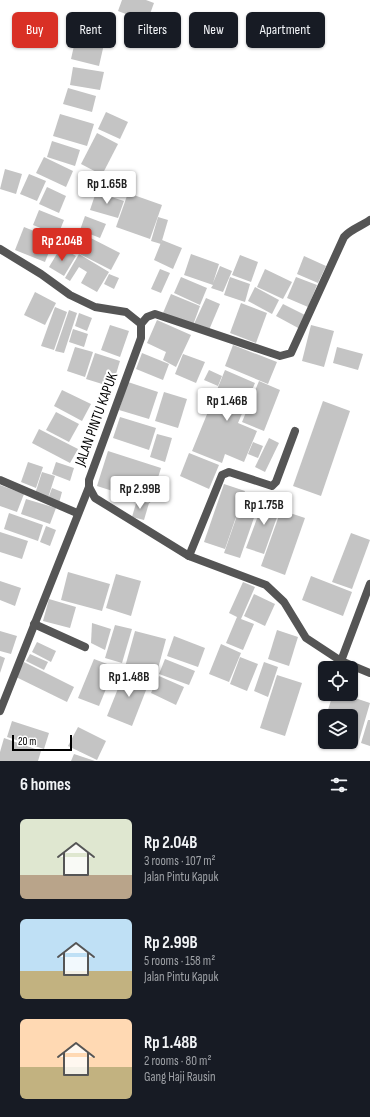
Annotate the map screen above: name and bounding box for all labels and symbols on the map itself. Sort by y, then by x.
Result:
pin: Rp 1.65B [66,171,148,205]
pin: Rp 2.04B [21,228,103,262]
street label: JALAN PINTU KAPUK [70,370,122,470]
pin: Rp 1.46B [186,388,268,422]
pin: Rp 2.99B [99,476,181,510]
pin: Rp 1.75B [223,492,305,526]
pin: Rp 1.48B [88,664,170,698]
scale bar [12,733,72,752]

